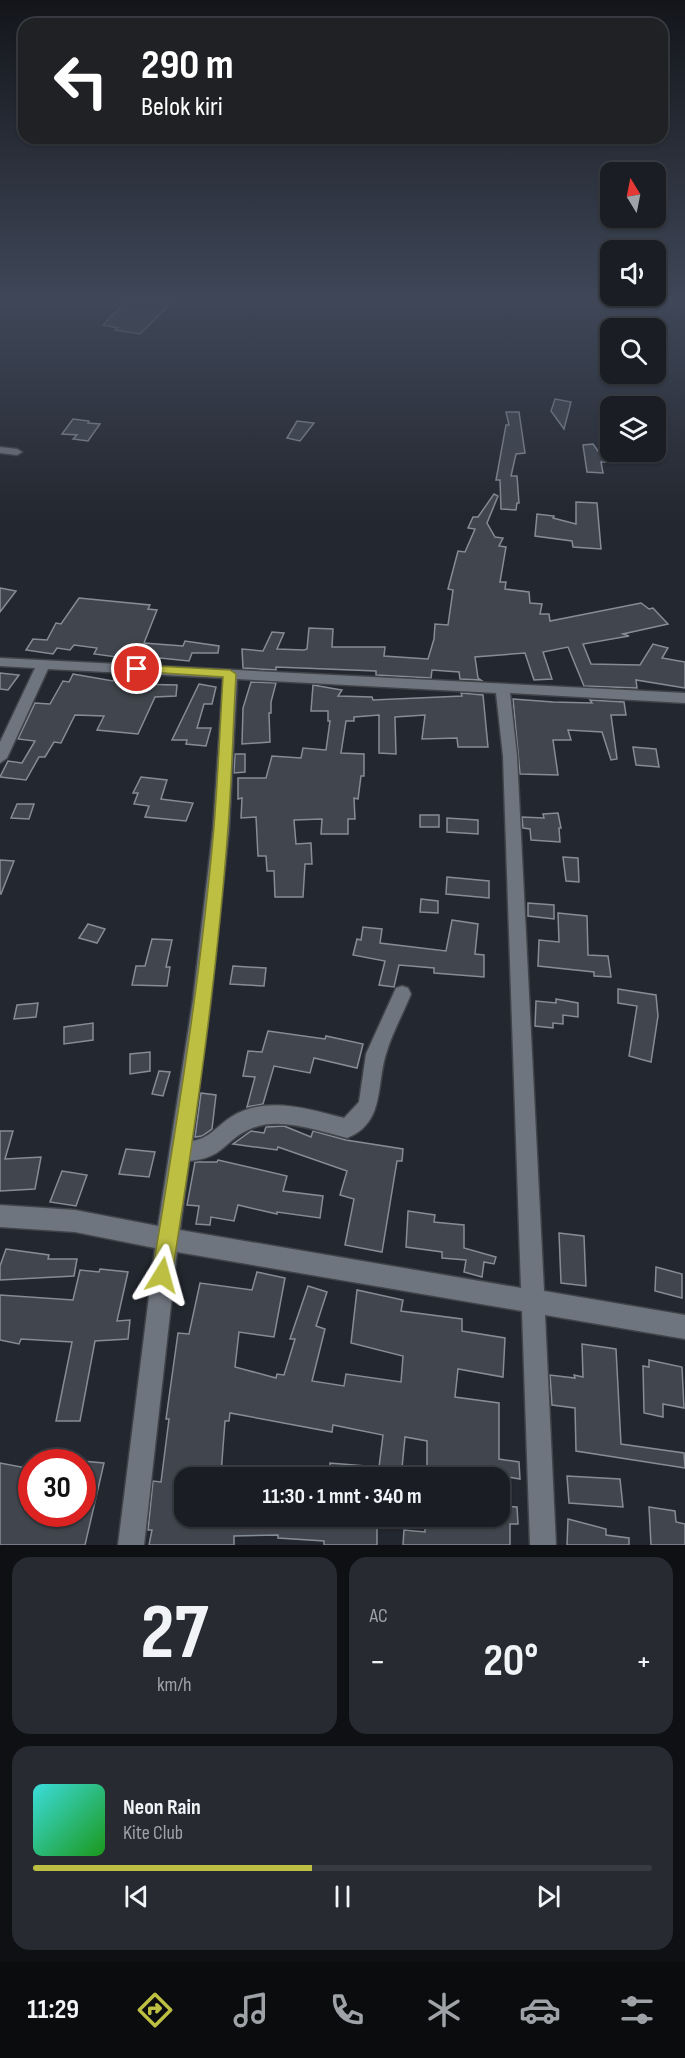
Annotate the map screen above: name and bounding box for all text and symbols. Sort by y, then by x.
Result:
text: 290 m [141,40,234,91]
icon: left [42,42,120,120]
text: Belok kiri [141,91,223,123]
north arrow [600,162,666,228]
map controls [600,162,666,462]
button: sound [600,240,666,306]
button: search [600,318,666,384]
button: layers [600,396,666,462]
pin [111,643,162,694]
icon: arrive [120,652,153,685]
position arrow [130,1243,194,1307]
speed limit sign: 30 [18,1449,96,1527]
text: 11:30 · 1 mnt · 340 m [262,1483,422,1510]
text: 27 [140,1587,208,1680]
text: AC [370,1604,388,1628]
text: 20° [483,1634,538,1689]
text: − [370,1642,386,1682]
text: + [636,1642,652,1682]
text: km/h [157,1673,192,1697]
text: Neon Rain [123,1794,201,1821]
text: Kite Club [123,1821,183,1845]
icon: previous [120,1880,153,1913]
icon: pause [326,1880,359,1913]
icon: next [532,1880,565,1913]
icon: directions [134,1989,176,2031]
icon: music [230,1989,272,2031]
icon: phone [326,1989,368,2031]
icon: climate [423,1989,465,2031]
icon: car [519,1989,561,2031]
icon: filters [616,1989,658,2031]
text: 11:29 [27,1994,79,2026]

